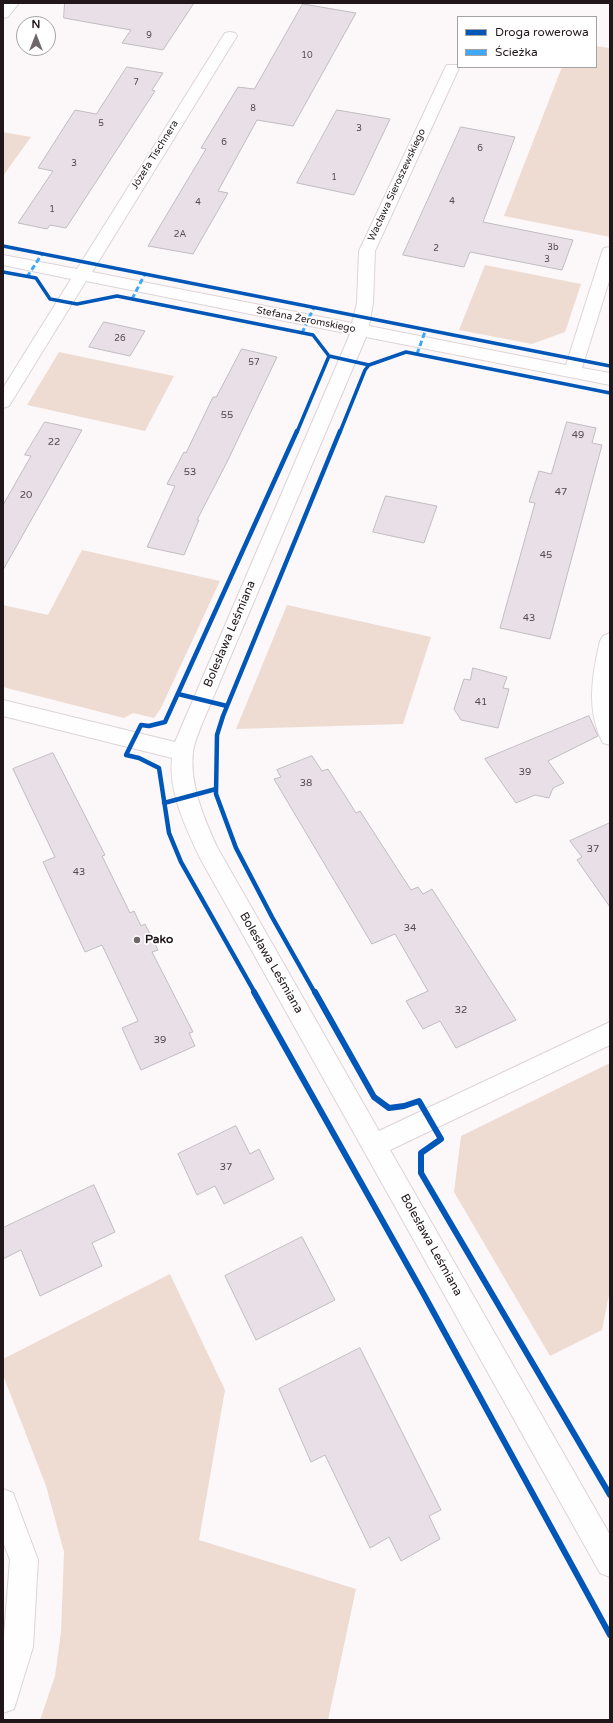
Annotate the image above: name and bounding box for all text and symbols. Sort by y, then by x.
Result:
north arrow [16,16,56,56]
legend [457,16,597,68]
text: N [32,18,40,31]
text: Droga rowerowa [495,25,589,39]
house number: 9 [146,31,152,41]
text: Ścieżka [495,45,538,59]
house number: 10 [301,51,313,61]
house number: 7 [133,78,139,88]
house number: 8 [250,104,256,114]
street label: Józefa Tischnera [129,118,181,192]
house number: 5 [98,119,104,129]
house number: 3 [356,124,362,134]
street label: Wacława Sieroszewskiego [366,127,428,243]
house number: 6 [221,138,227,148]
house number: 6 [477,144,483,154]
house number: 3 [71,159,77,169]
house number: 1 [331,173,337,183]
house number: 4 [449,197,455,207]
house number: 4 [195,198,201,208]
house number: 1 [49,205,55,215]
house number: 2A [174,230,186,240]
house number: 3b [547,243,559,253]
house number: 2 [433,244,439,254]
house number: 3 [544,255,550,265]
street label: Stefana Żeromskiego [255,305,357,335]
house number: 26 [114,334,126,344]
house number: 57 [248,358,260,368]
house number: 55 [221,409,233,421]
house number: 49 [572,429,584,441]
house number: 22 [48,436,60,448]
house number: 53 [184,466,196,478]
house number: 47 [555,486,567,498]
house number: 20 [20,489,32,501]
house number: 45 [540,549,552,561]
street label: Bolesława Leśmiana [201,579,259,689]
house number: 43 [523,612,535,624]
house number: 41 [475,696,487,708]
house number: 39 [519,766,531,778]
house number: 38 [300,777,312,789]
house number: 37 [587,843,599,855]
house number: 43 [73,866,85,878]
street label: Bolesława Leśmiana [236,910,306,1016]
house number: 34 [404,922,416,934]
place label: Pako [145,933,173,947]
marker: Pako [132,935,142,945]
house number: 32 [455,1004,467,1016]
house number: 39 [154,1034,166,1046]
house number: 37 [220,1161,232,1173]
street label: Bolesława Leśmiana [397,1191,465,1299]

